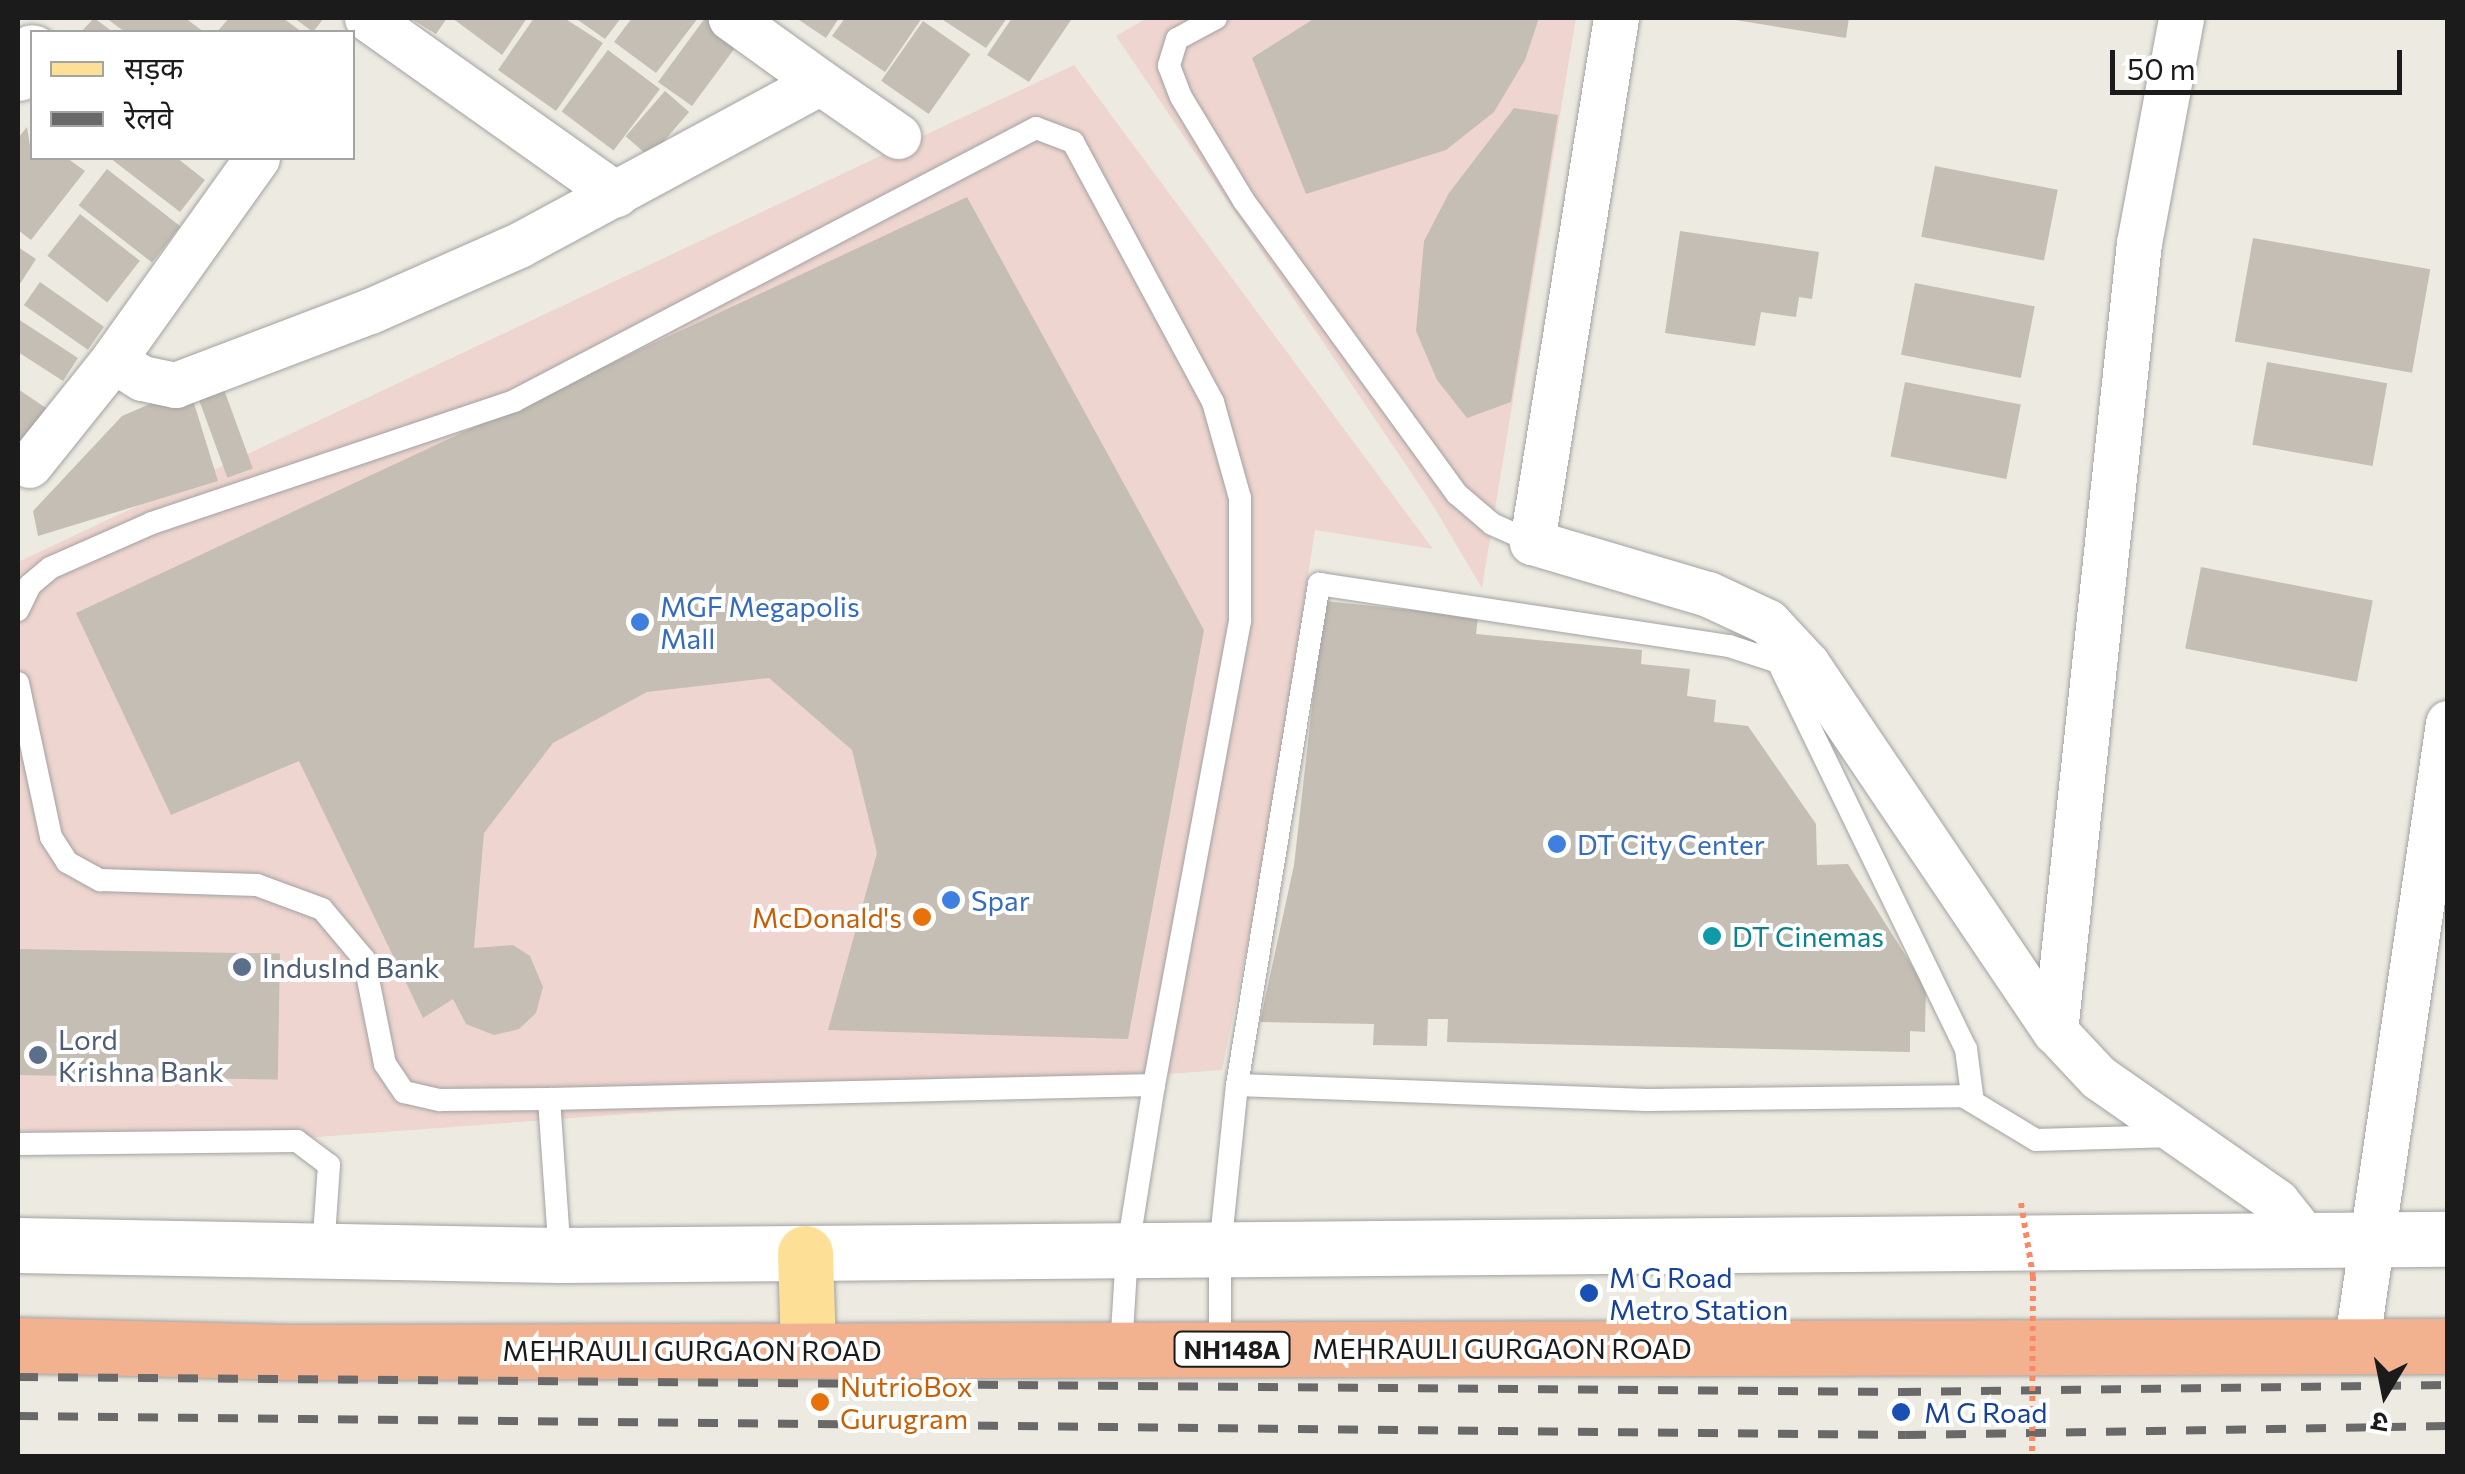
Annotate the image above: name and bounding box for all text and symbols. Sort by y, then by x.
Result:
legend [30,30,355,160]
scale bar [2115,30,2408,92]
text: सड़क [124,48,183,85]
text: 50 m [2127,49,2196,86]
text: रेलवे [124,98,173,135]
place label: MGF Megapolis Mall [660,589,860,655]
marker: MGF Megapolis Mall [629,611,651,633]
place label: DT City Center [1577,827,1765,861]
marker: DT City Center [1546,833,1568,855]
place label: Spar [971,883,1030,917]
marker: Spar [940,889,962,911]
place label: McDonald's [752,900,902,934]
marker: McDonald's [911,906,933,928]
place label: DT Cinemas [1732,919,1884,953]
marker: DT Cinemas [1701,925,1723,947]
place label: IndusInd Bank [262,950,440,984]
marker: IndusInd Bank [231,956,253,978]
place label: Lord Krishna Bank [58,1022,224,1088]
marker: Lord Krishna Bank [27,1044,49,1066]
place label: M G Road Metro Station [1609,1260,1788,1326]
marker: M G Road Metro Station [1578,1282,1600,1304]
road number: NH148A [1172,1329,1292,1369]
street label: MEHRAULI GURGAON ROAD [1312,1331,1692,1365]
street label: MEHRAULI GURGAON ROAD [502,1333,882,1367]
north arrow [2335,1344,2435,1444]
place label: NutrioBox Gurugram [840,1369,972,1435]
marker: NutrioBox Gurugram [809,1391,831,1413]
place label: M G Road [1924,1395,2047,1429]
marker: M G Road [1888,1399,1914,1425]
text: उ [2369,1405,2391,1442]

